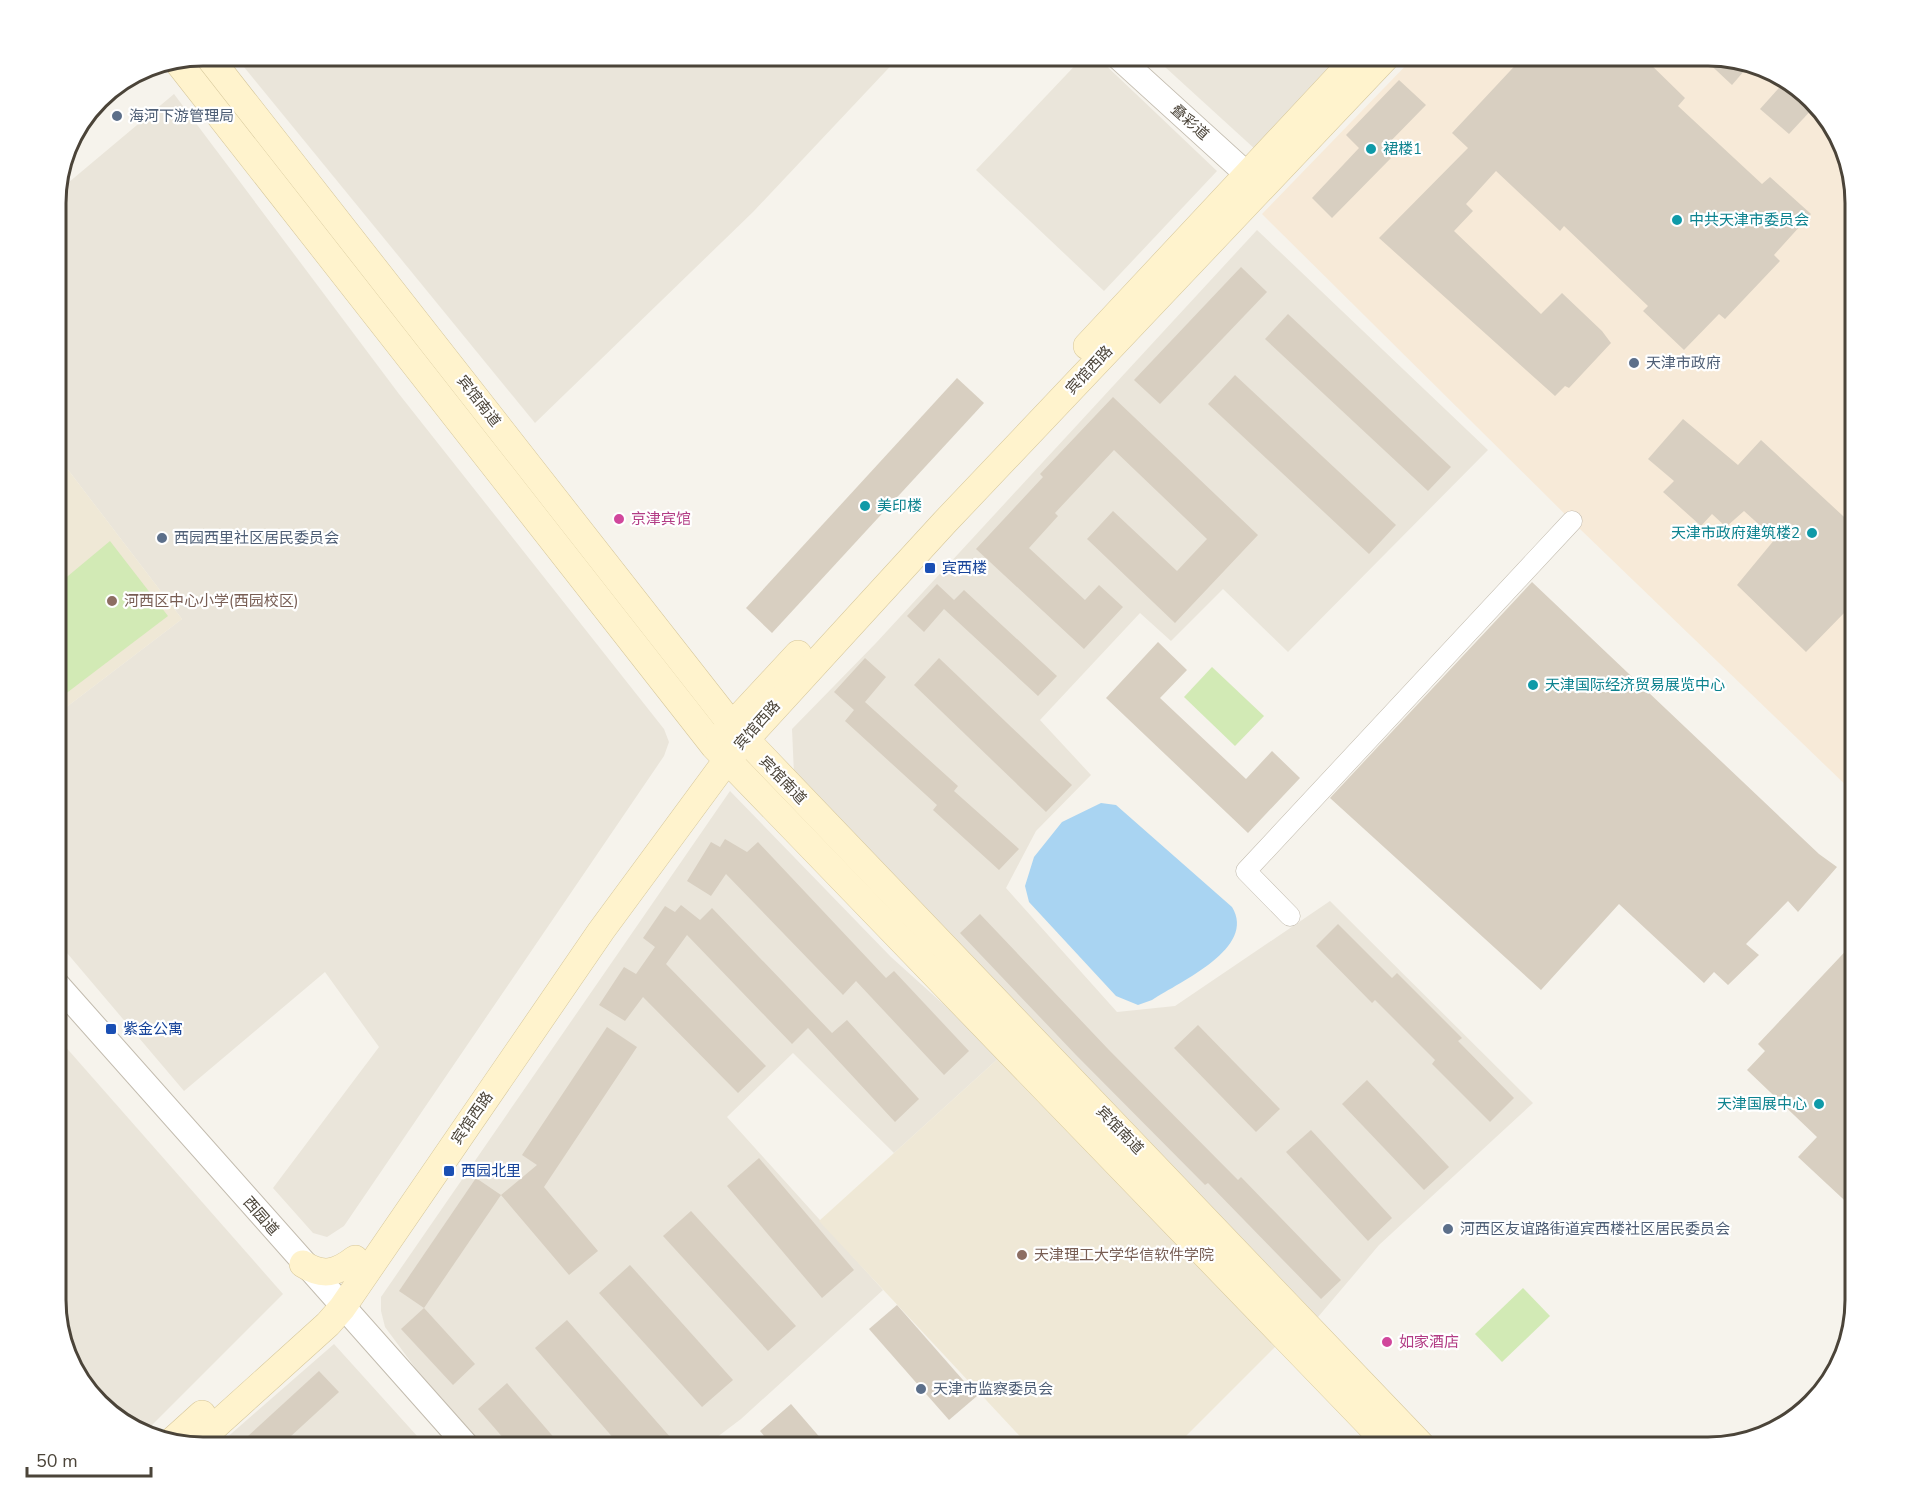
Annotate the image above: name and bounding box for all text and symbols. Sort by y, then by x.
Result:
street label: 叠彩道 [1167,100,1213,144]
place label: 海河下游管理局 [129,106,234,126]
marker: 海河下游管理局 [110,109,124,123]
place label: 裙楼1 [1383,139,1422,159]
marker: 裙楼1 [1364,142,1378,156]
place label: 中共天津市委员会 [1689,210,1809,230]
marker: 中共天津市委员会 [1670,213,1684,227]
street label: 宾馆西路 [1061,341,1117,399]
place label: 天津市政府 [1646,353,1721,373]
marker: 天津市政府 [1627,356,1641,370]
street label: 宾馆南道 [453,371,505,431]
place label: 美印楼 [877,496,922,516]
marker: 美印楼 [858,499,872,513]
place label: 京津宾馆 [631,509,691,529]
marker: 京津宾馆 [612,512,626,526]
place label: 天津市政府建筑楼2 [1671,523,1800,543]
marker: 天津市政府建筑楼2 [1805,526,1819,540]
place label: 西园西里社区居民委员会 [174,528,339,548]
marker: 西园西里社区居民委员会 [155,531,169,545]
place label: 宾西楼 [942,558,987,578]
marker: 宾西楼 [923,561,937,575]
place label: 河西区中心小学(西园校区) [124,591,299,611]
marker: 河西区中心小学(西园校区) [105,594,119,608]
place label: 天津国际经济贸易展览中心 [1545,675,1725,695]
marker: 天津国际经济贸易展览中心 [1526,678,1540,692]
street label: 宾馆西路 [729,696,785,754]
street label: 宾馆南道 [755,751,811,809]
place label: 紫金公寓 [123,1019,183,1039]
marker: 紫金公寓 [104,1022,118,1036]
street label: 宾馆西路 [447,1088,497,1148]
place label: 天津国展中心 [1717,1094,1807,1114]
marker: 天津国展中心 [1812,1097,1826,1111]
street label: 宾馆南道 [1092,1101,1148,1159]
place label: 西园北里 [461,1161,521,1181]
marker: 西园北里 [442,1164,456,1178]
street label: 西园道 [239,1192,283,1240]
place label: 河西区友谊路街道宾西楼社区居民委员会 [1460,1219,1730,1239]
marker: 河西区友谊路街道宾西楼社区居民委员会 [1441,1222,1455,1236]
place label: 天津理工大学华信软件学院 [1034,1245,1214,1265]
marker: 天津理工大学华信软件学院 [1015,1248,1029,1262]
place label: 如家酒店 [1399,1332,1459,1352]
marker: 如家酒店 [1380,1335,1394,1349]
place label: 天津市监察委员会 [933,1379,1053,1399]
marker: 天津市监察委员会 [914,1382,928,1396]
scale bar [27,1440,152,1478]
text: 50 m [36,1449,78,1473]

